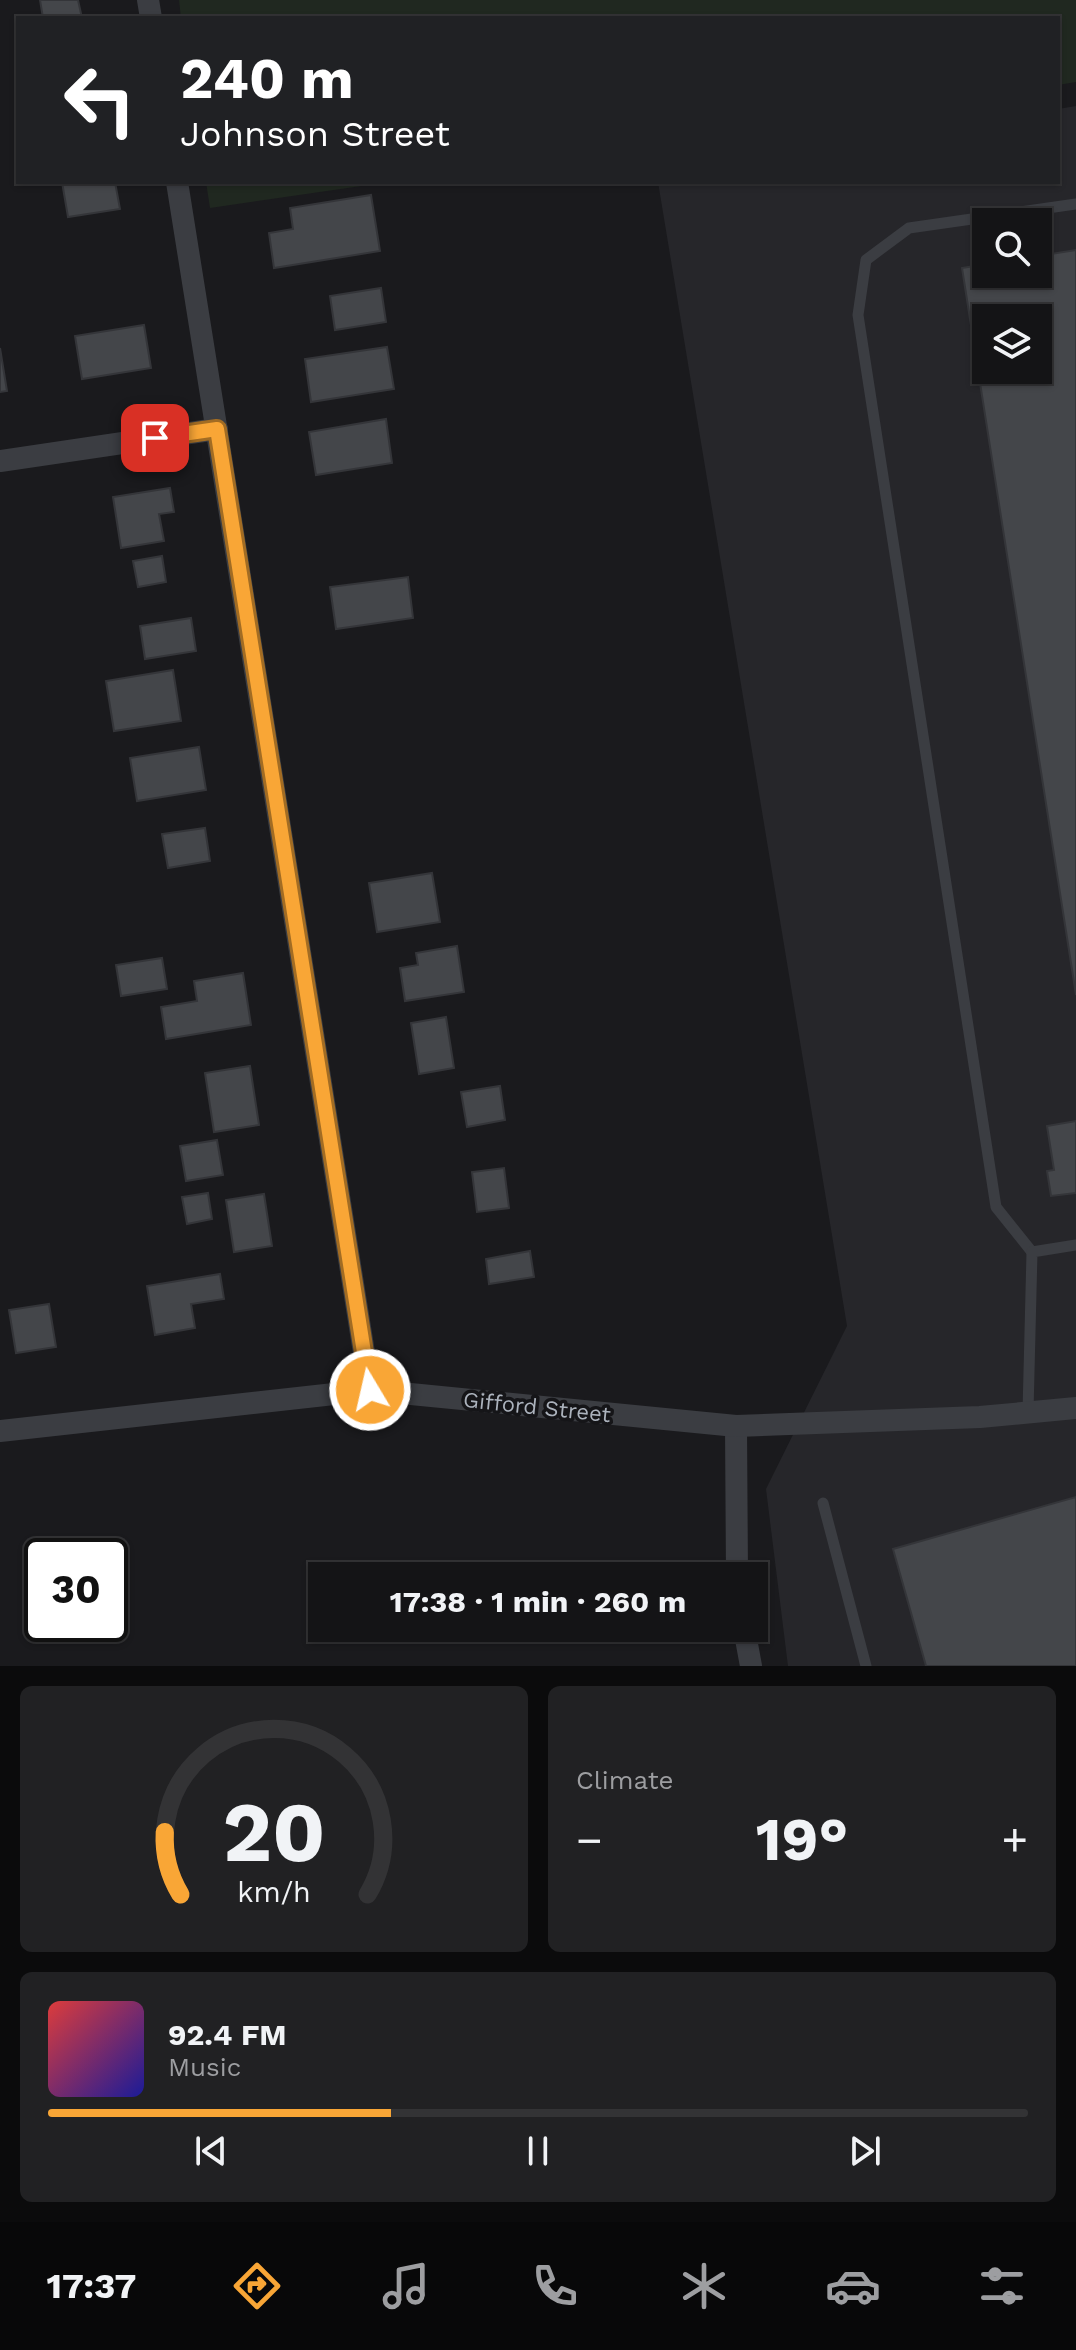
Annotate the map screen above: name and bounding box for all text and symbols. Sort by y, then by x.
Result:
text: 240 m [180,46,354,112]
icon: left [48,48,152,152]
text: Johnson Street [180,113,450,155]
map controls [972,208,1052,384]
button: search [972,208,1052,288]
button: layers [972,304,1052,384]
pin [121,404,189,472]
icon: arrive [133,416,177,460]
position arrow [328,1348,412,1432]
street label: Gifford Street [462,1387,612,1427]
speed limit sign: 30 [24,1538,128,1642]
text: 17:38 · 1 min · 260 m [390,1584,686,1619]
text: Climate [576,1765,674,1795]
text: 20 [222,1784,326,1881]
text: 19° [756,1804,848,1875]
text: − [576,1814,603,1866]
text: + [1001,1814,1028,1866]
text: km/h [237,1875,311,1909]
text: 92.4 FM [168,2017,287,2052]
text: Music [168,2052,241,2082]
icon: previous [189,2129,233,2173]
icon: pause [516,2129,560,2173]
icon: next [843,2129,887,2173]
icon: directions [229,2258,285,2314]
icon: music [378,2258,434,2314]
icon: phone [527,2258,583,2314]
icon: climate [676,2258,732,2314]
icon: car [825,2258,881,2314]
icon: filters [974,2258,1030,2314]
text: 17:37 [46,2265,136,2307]

